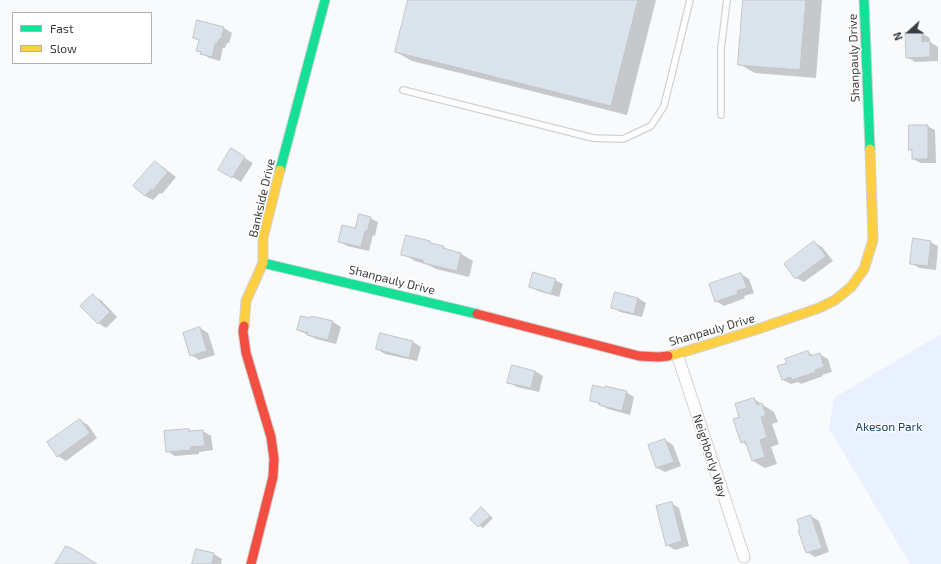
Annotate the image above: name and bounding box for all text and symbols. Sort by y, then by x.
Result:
legend [12,12,152,64]
north arrow [889,12,929,52]
street label: Shanpauly Drive [845,14,863,102]
text: Fast [50,21,73,35]
text: N [890,30,905,43]
text: Slow [50,41,77,55]
street label: Bankside Drive [246,157,278,239]
street label: Shanpauly Drive [347,262,437,298]
street label: Shanpauly Drive [667,311,757,349]
street label: Neighborly Way [690,413,730,499]
park label: Akeson Park [856,420,922,434]

